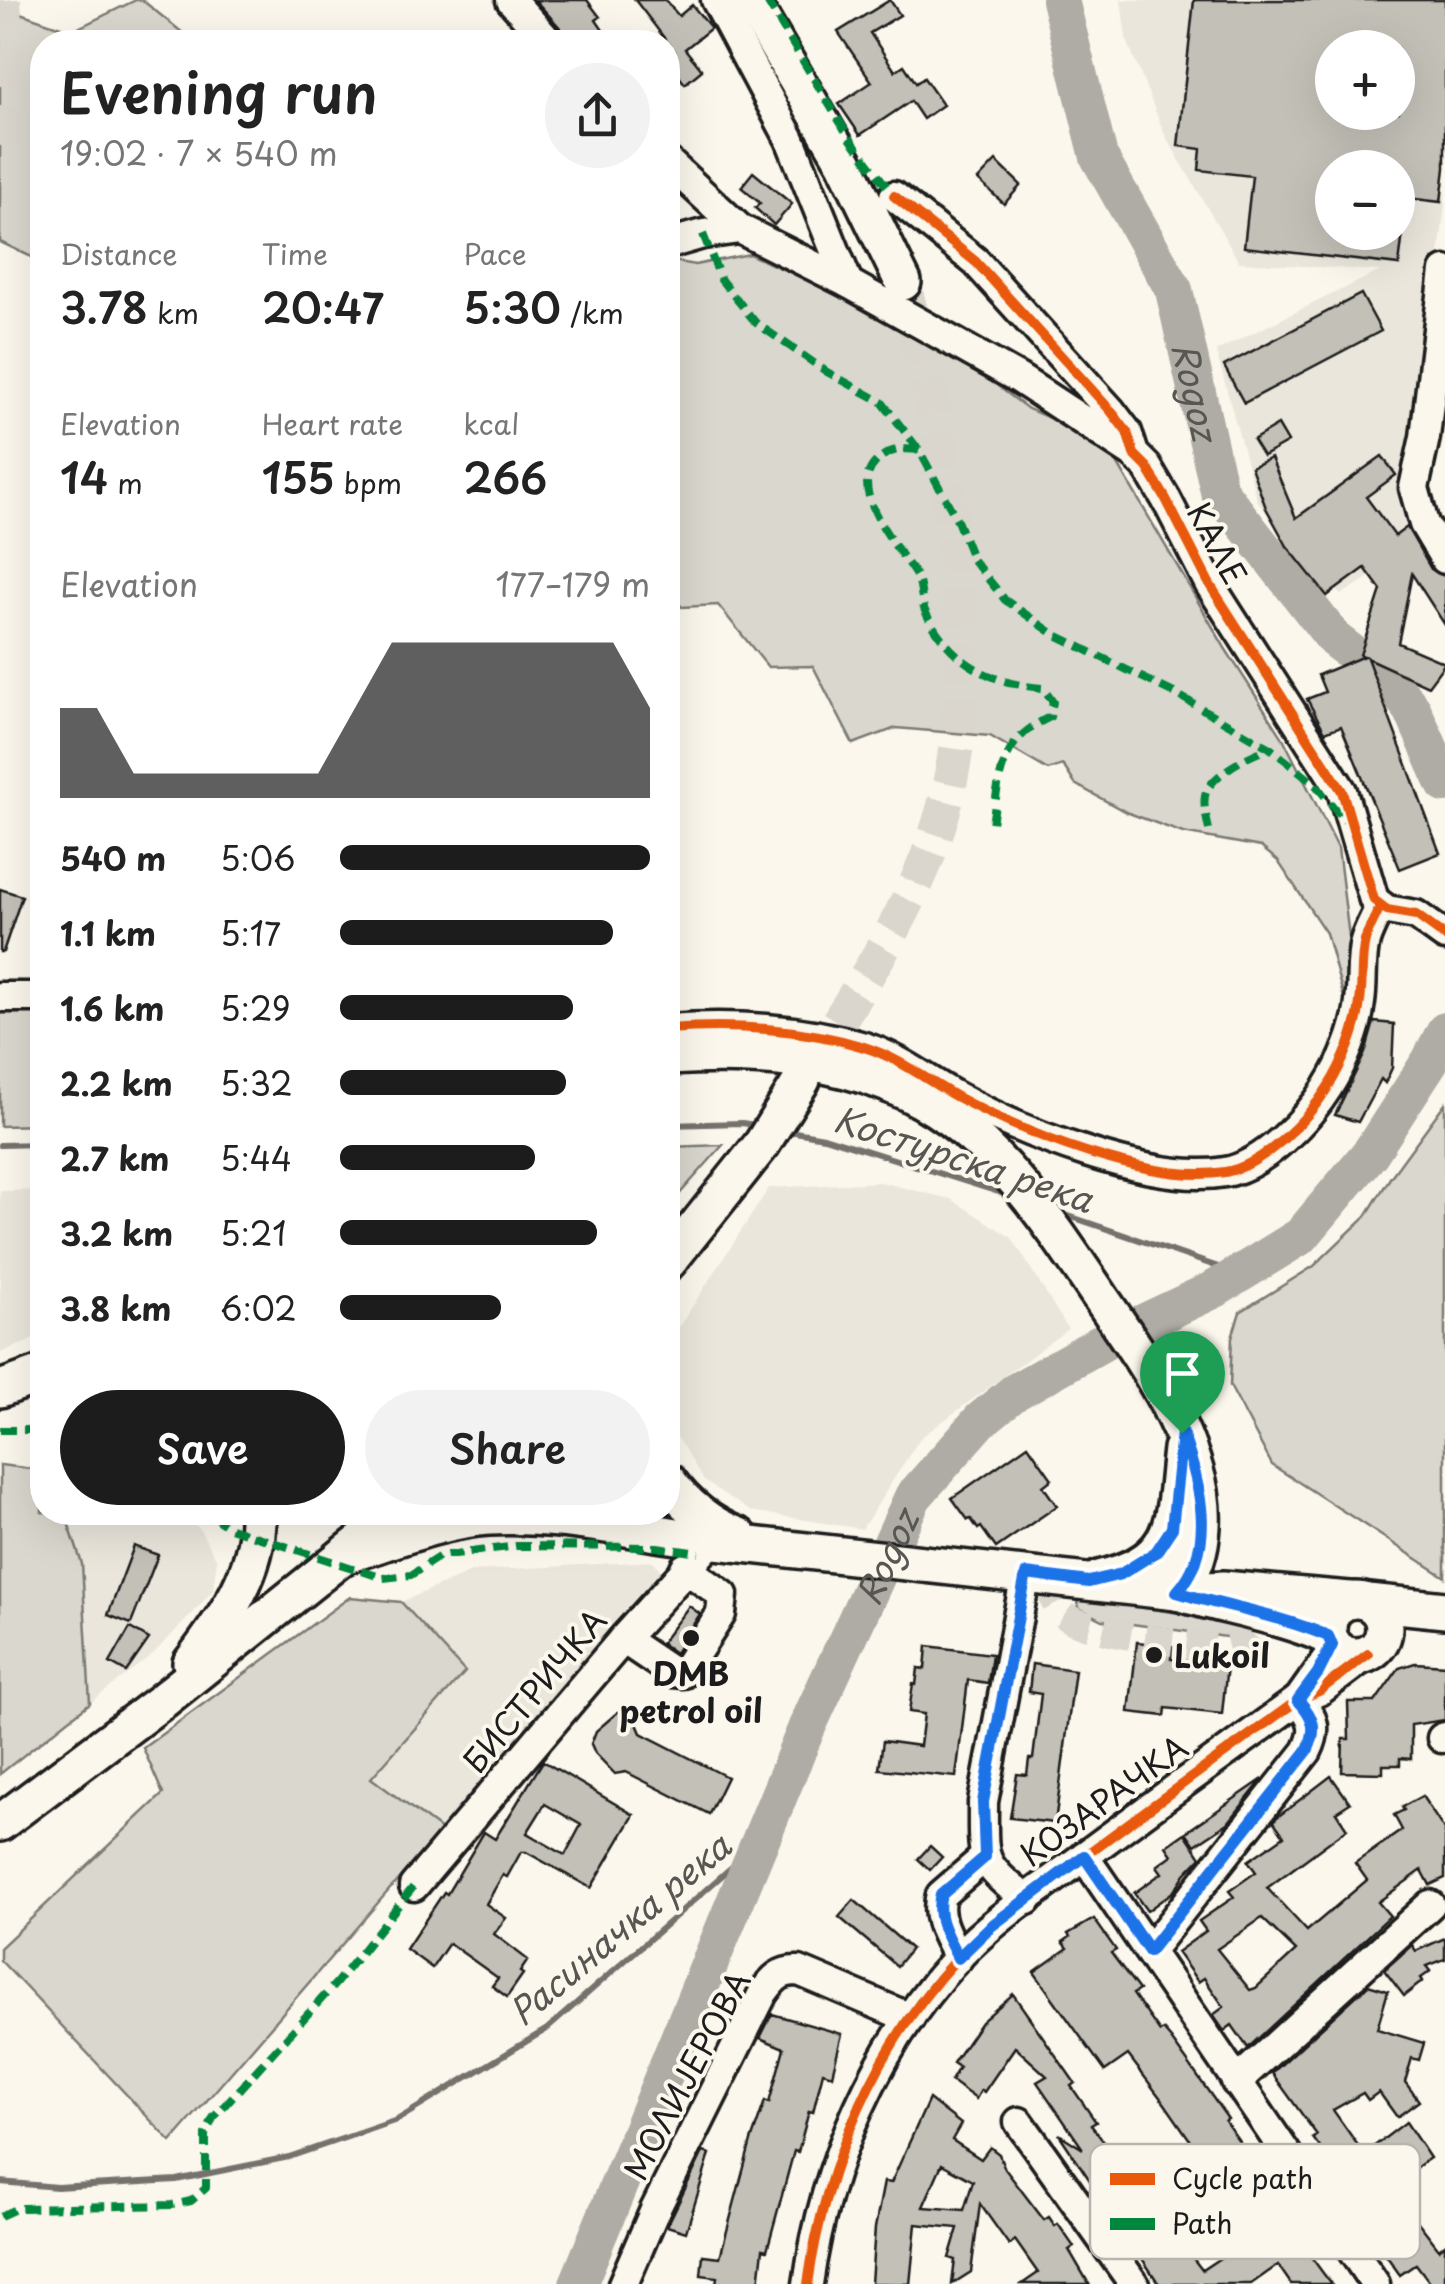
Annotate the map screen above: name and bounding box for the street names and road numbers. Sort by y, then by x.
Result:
street label: КАЛЕ [1176,493,1260,593]
street label: БИСТРИЧКА [451,1597,617,1783]
street label: КОЗАРАЧКА [1009,1723,1197,1877]
street label: МОЛИЈЕРОВА [611,1962,761,2188]

